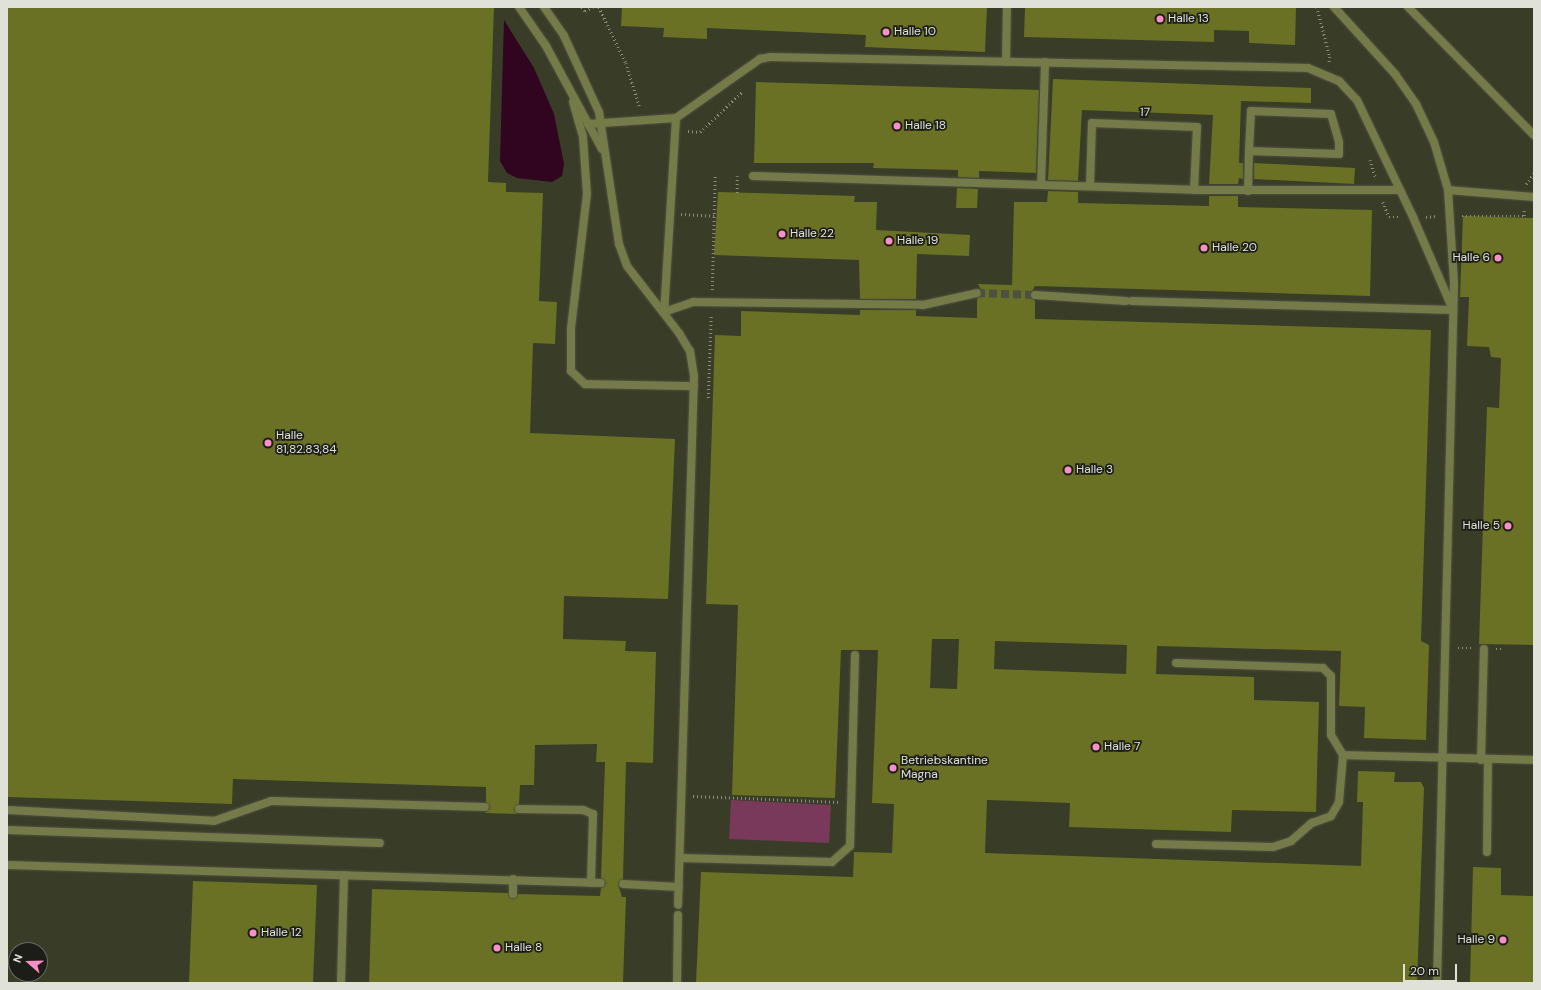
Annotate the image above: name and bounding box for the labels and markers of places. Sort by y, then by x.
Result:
place label: Halle 13 [1168,12,1209,26]
marker: Halle 13 [1155,14,1165,24]
place label: Halle 10 [894,25,936,39]
marker: Halle 10 [881,27,891,37]
place label: Halle 18 [905,119,946,133]
marker: Halle 18 [892,121,902,131]
place label: Halle 22 [790,227,834,241]
marker: Halle 22 [777,229,787,239]
place label: Halle 19 [897,234,938,248]
marker: Halle 19 [884,236,894,246]
place label: Halle 20 [1212,241,1257,255]
marker: Halle 20 [1199,243,1209,253]
place label: Halle 6 [1452,251,1490,265]
marker: Halle 6 [1493,253,1503,263]
place label: Halle 81,82.83,84 [276,429,337,457]
marker: Halle 81,82.83,84 [263,438,273,448]
place label: Halle 3 [1076,463,1113,477]
marker: Halle 3 [1063,465,1073,475]
place label: Halle 5 [1463,519,1500,533]
marker: Halle 5 [1503,521,1513,531]
place label: Halle 7 [1104,740,1140,754]
marker: Halle 7 [1091,742,1101,752]
place label: Betriebskantine Magna [901,754,988,782]
marker: Betriebskantine Magna [888,763,898,773]
place label: Halle 12 [261,926,302,940]
marker: Halle 12 [248,928,258,938]
place label: Halle 9 [1457,933,1495,947]
marker: Halle 9 [1498,935,1508,945]
place label: Halle 8 [505,941,542,955]
marker: Halle 8 [492,943,502,953]

